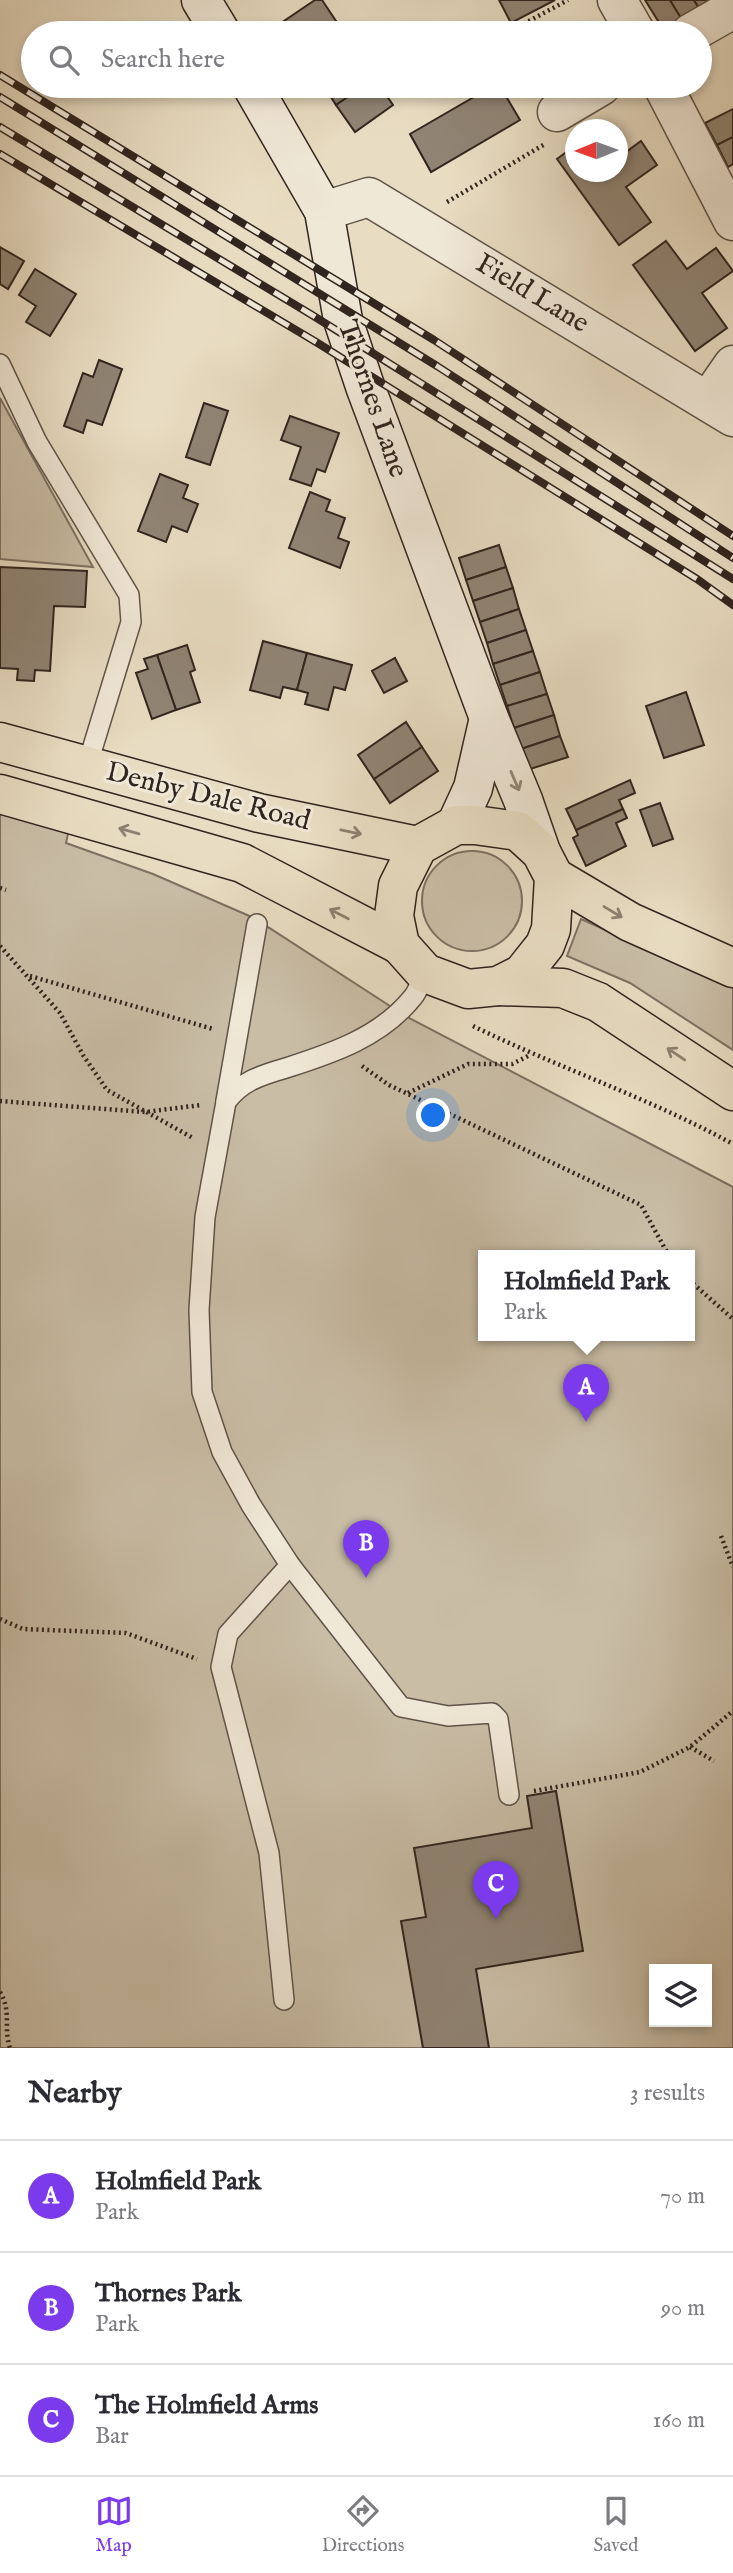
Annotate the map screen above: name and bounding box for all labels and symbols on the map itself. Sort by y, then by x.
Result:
north arrow [565,119,628,182]
street label: Field Lane [469,246,595,342]
street label: Thornes Lane [329,316,415,482]
street label: Denby Dale Road [102,755,314,839]
one-way arrow [509,770,522,791]
one-way arrow [118,824,140,837]
one-way arrow [339,826,362,840]
one-way arrow [602,905,622,919]
one-way arrow [329,907,350,920]
one-way arrow [666,1047,686,1061]
your location [416,1098,450,1132]
pin: A [563,1364,609,1422]
pin: B [343,1520,389,1578]
pin: C [473,1861,519,1919]

